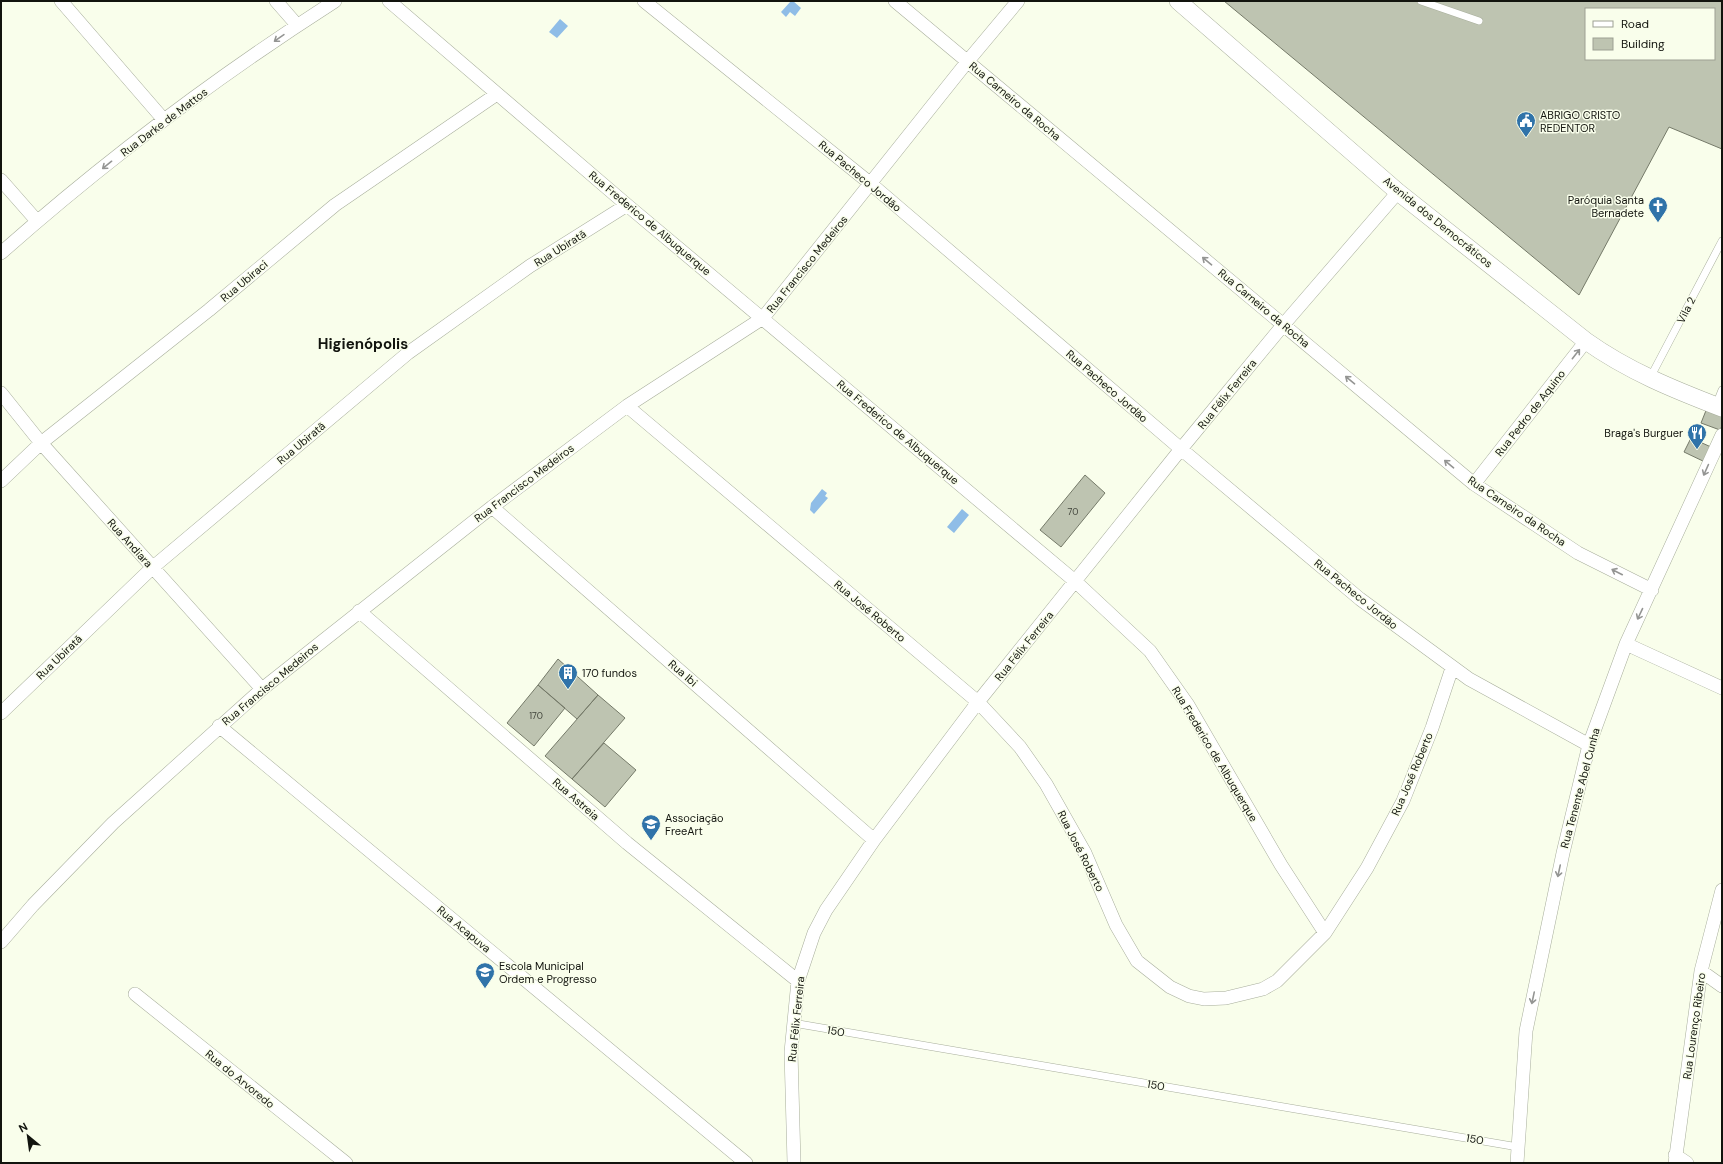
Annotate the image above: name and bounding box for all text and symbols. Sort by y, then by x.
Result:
legend [1585,8,1715,60]
text: Road [1621,16,1649,32]
one-way arrow [274,34,285,42]
text: Building [1621,36,1665,52]
street label: Rua Carneiro da Rocha [966,59,1064,143]
street label: Rua Darke de Mattos [118,85,210,159]
place label: ABRIGO CRISTO REDENTOR [1540,108,1620,135]
public building icon: ABRIGO CRISTO REDENTOR [1515,110,1537,138]
street label: Rua Pacheco Jordão [816,137,904,215]
one-way arrow [101,161,112,169]
street label: Rua Frederico de Albuquerque [586,168,714,278]
street label: Avenida dos Democráticos [1380,174,1496,270]
place label: Paróquia Santa Bernadete [1568,193,1644,220]
church icon: Paróquia Santa Bernadete [1647,195,1669,223]
street label: Rua Francisco Medeiros [763,212,851,316]
street label: Rua Ubiratã [531,227,589,269]
one-way arrow [1202,256,1212,265]
street label: Rua Ubiraci [217,257,271,305]
street label: Rua Carneiro da Rocha [1215,266,1313,350]
street label: Vila 2 [1673,294,1699,326]
district label: Higienópolis [318,334,408,354]
street label: Rua Pacheco Jordão [1063,347,1151,425]
one-way arrow [1571,349,1580,360]
street label: Rua Félix Ferreira [1195,356,1259,432]
street label: Rua Pedro de Aquino [1492,367,1568,459]
one-way arrow [1345,375,1355,384]
street label: Rua Frederico de Albuquerque [834,377,962,487]
street label: Rua Ubiratã [274,419,328,467]
restaurant icon: Braga's Burguer [1686,422,1708,450]
place label: Braga's Burguer [1604,426,1683,440]
street label: Rua Francisco Medeiros [471,441,577,525]
one-way arrow [1444,459,1455,468]
one-way arrow [1702,464,1709,476]
street label: Rua Carneiro da Rocha [1465,473,1569,549]
house number: 70 [1068,506,1078,518]
street label: Rua Andiara [104,516,156,570]
street label: Rua Pacheco Jordão [1311,556,1401,632]
one-way arrow [1611,568,1623,575]
street label: Rua José Roberto [831,577,909,645]
street label: Rua Félix Ferreira [992,608,1056,684]
one-way arrow [1636,608,1643,620]
street label: Rua Ubiratã [33,632,85,682]
street label: Rua Francisco Medeiros [219,640,321,728]
street label: Rua Ibi [666,657,700,689]
building icon: 170 fundos [557,662,579,690]
place label: 170 fundos [582,666,637,680]
street label: Rua Frederico de Albuquerque [1169,684,1261,824]
house number: 170 [529,710,543,722]
street label: Rua Tenente Abel Cunha [1557,726,1603,850]
street label: Rua José Roberto [1388,730,1436,818]
street label: Rua Astreia [550,775,602,823]
street label: Rua José Roberto [1055,808,1107,894]
place label: Associação FreeArt [665,811,724,838]
school or university icon: Associação FreeArt [640,813,662,841]
one-way arrow [1555,864,1563,877]
street label: Rua Acapuva [434,903,494,955]
place label: Escola Municipal Ordem e Progresso [499,959,597,986]
school or university icon: Escola Municipal Ordem e Progresso [474,961,496,989]
street label: Rua Lourenço Ribeiro [1680,972,1708,1080]
street label: Rua Félix Ferreira [785,976,807,1062]
one-way arrow [1528,991,1536,1004]
street label: 150 [826,1023,846,1039]
street label: Rua do Arvoredo [203,1047,277,1111]
street label: 150 [1146,1077,1166,1093]
north arrow [8,1116,48,1156]
text: N [16,1119,30,1135]
street label: 150 [1465,1131,1485,1147]

